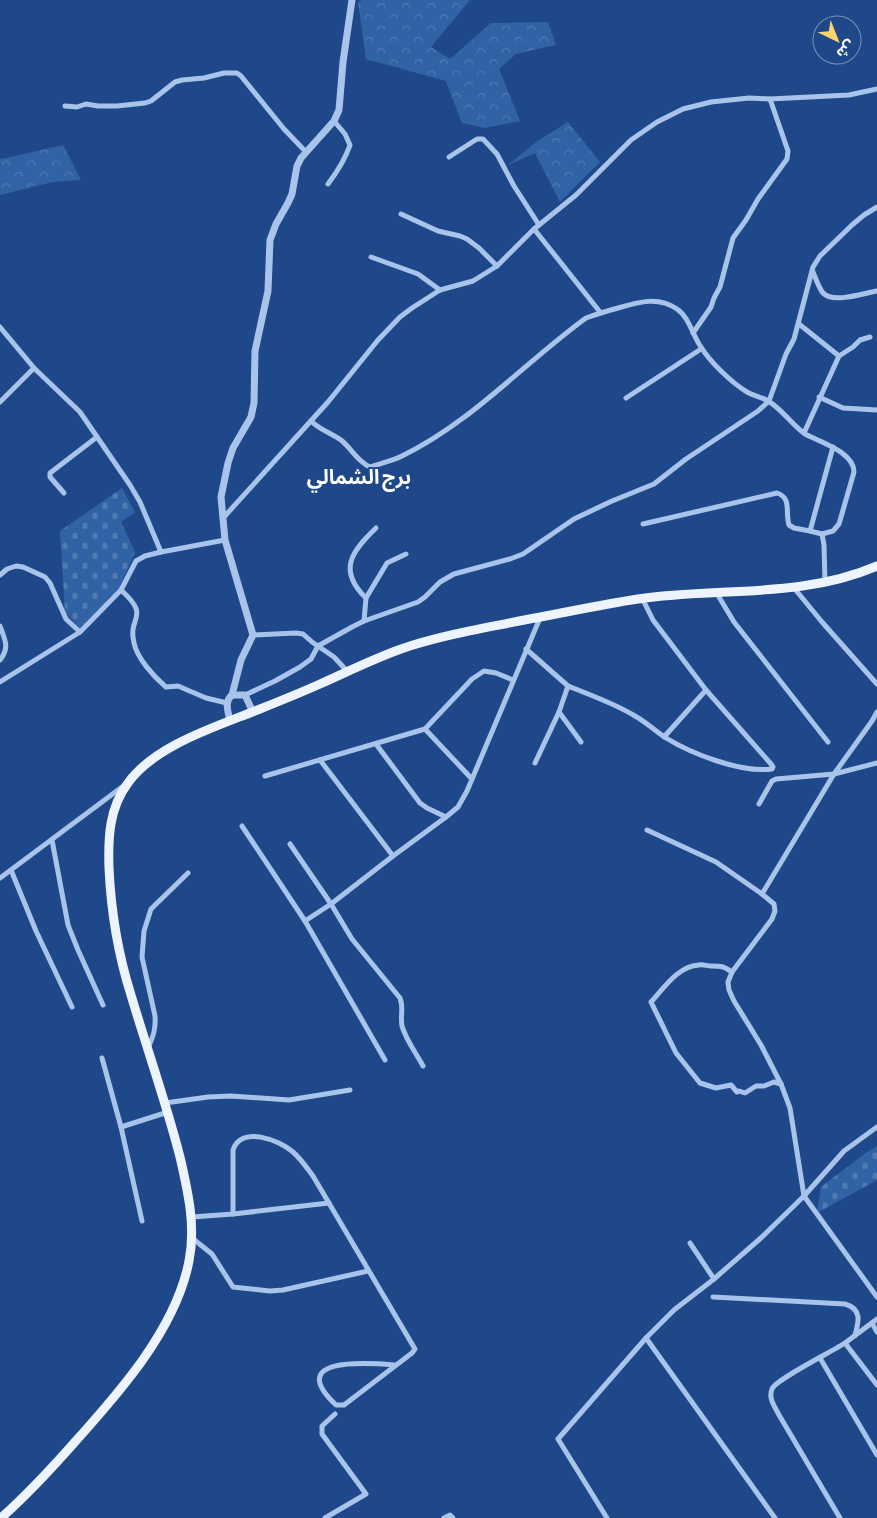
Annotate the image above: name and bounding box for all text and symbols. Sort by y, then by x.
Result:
north arrow [812,15,862,65]
text: ش [833,37,858,62]
district label: برج الشمالي [307,465,411,493]

